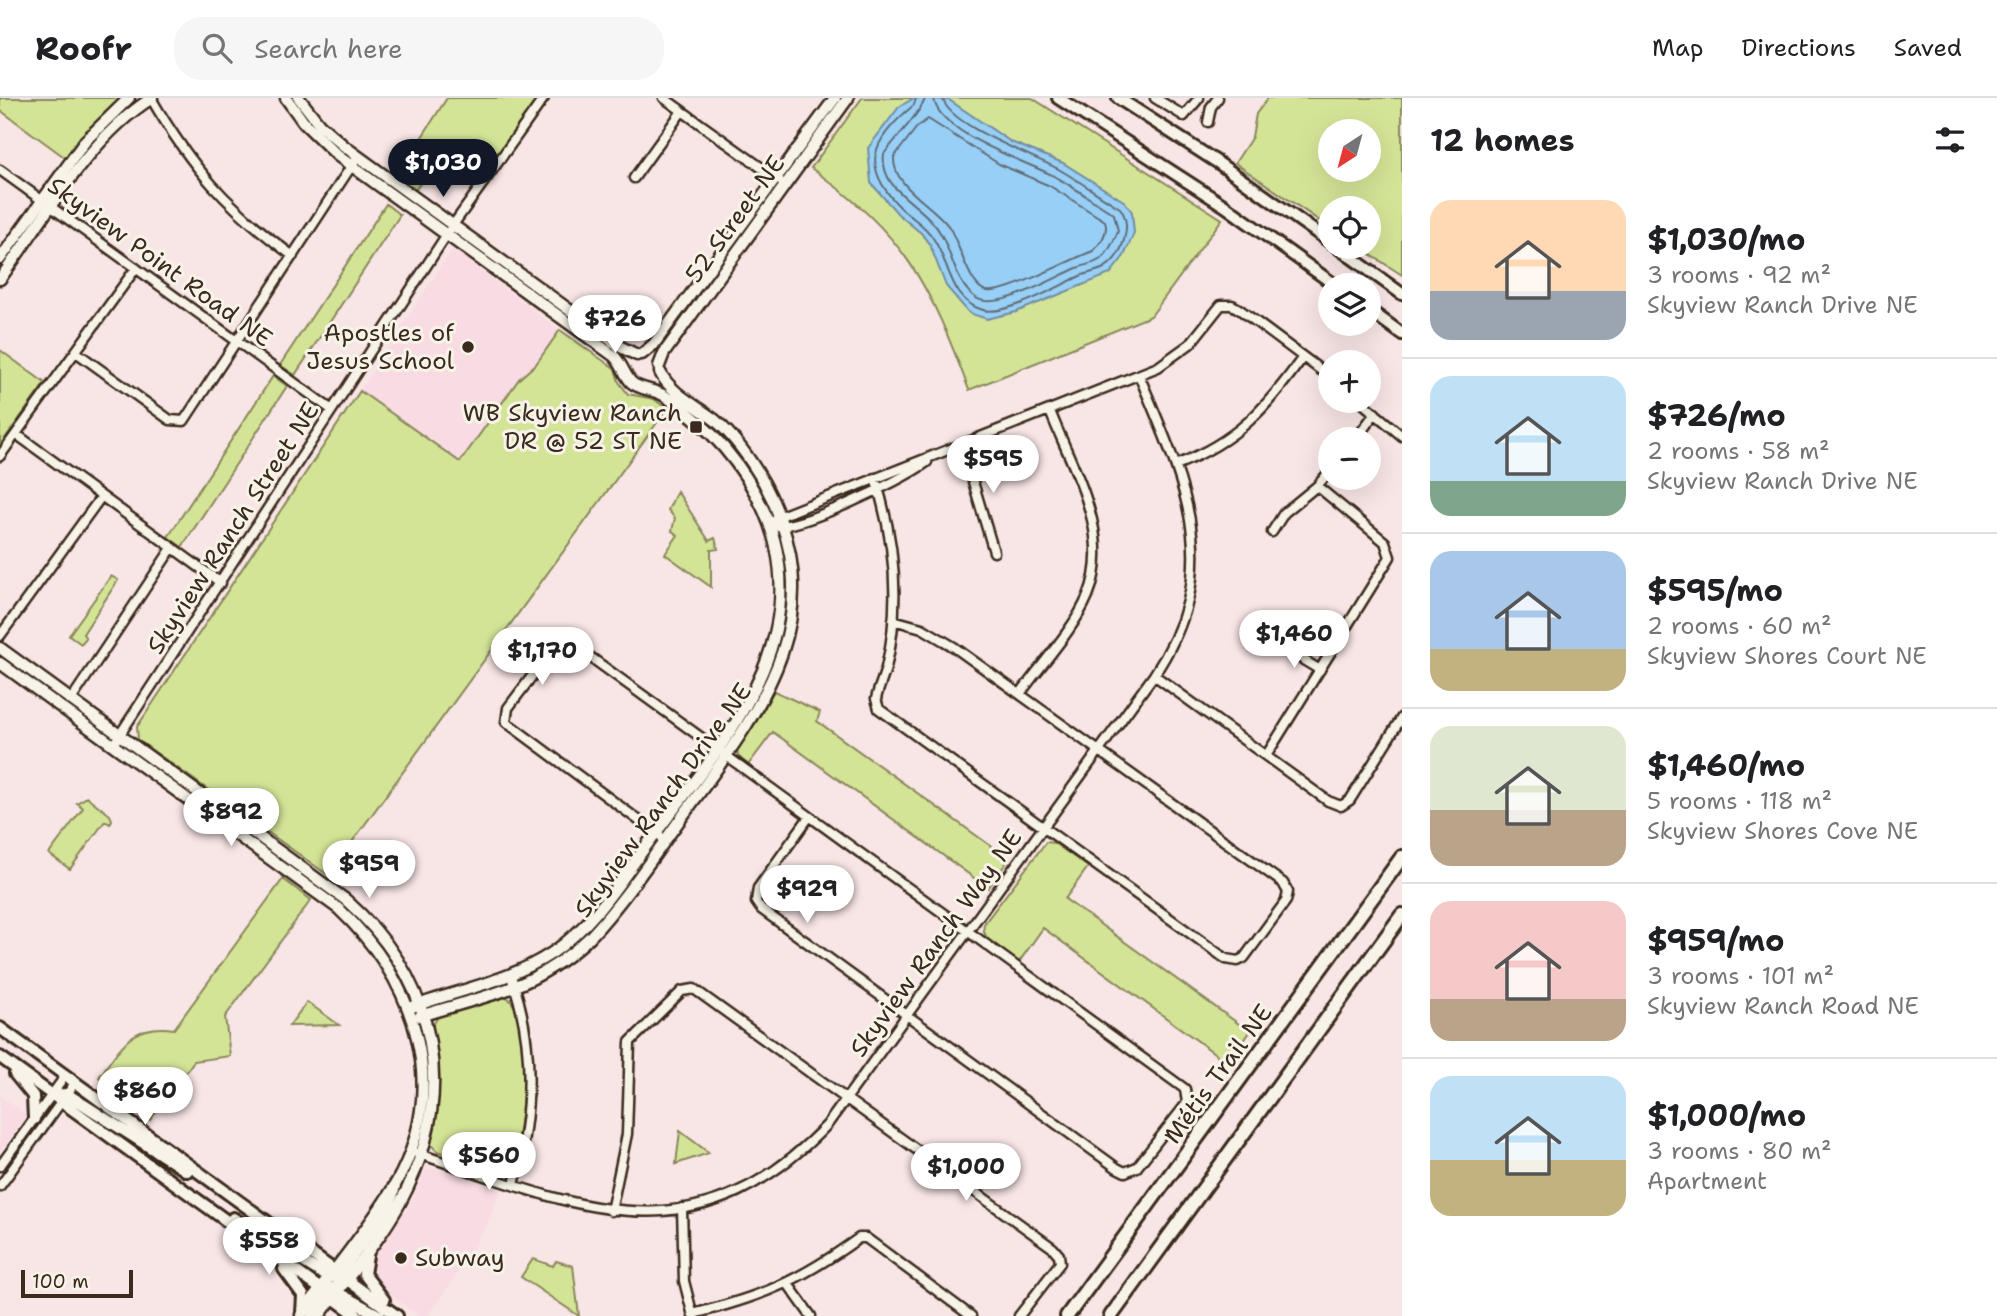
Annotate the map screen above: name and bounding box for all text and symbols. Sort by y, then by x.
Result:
search box [174,17,664,80]
text: Roofr [35,26,132,71]
icon: search [198,29,236,67]
text: Search here [254,31,403,66]
text: Map [1652,32,1703,64]
text: Directions [1741,32,1856,64]
text: Saved [1894,32,1962,64]
north arrow [1318,119,1381,182]
map controls [1318,119,1381,490]
text: 12 homes [1430,120,1574,161]
icon: filters [1931,121,1969,159]
pin: $1,030 [386,140,500,199]
text: $1,030 [404,147,482,177]
street label: 52 Street NE [678,149,792,289]
street label: Skyview Point Road NE [41,170,279,354]
button: locate [1318,196,1381,259]
text: $1,030/mo [1647,219,1805,260]
icon: home [1486,228,1570,312]
text: 3 rooms · 92 m² [1647,260,1831,290]
button: layers [1318,273,1381,336]
text: Skyview Ranch Drive NE [1647,290,1918,320]
pin: $726 [574,296,656,355]
text: $726 [584,303,646,333]
place label: Apostles of Jesus School [306,317,455,377]
marker: Apostles of Jesus School [460,339,476,355]
button: + [1318,350,1381,413]
text: $726/mo [1647,395,1786,436]
street label: Skyview Ranch Street NE [140,396,326,660]
place label: WB Skyview Ranch DR @ 52 ST NE [463,397,682,457]
icon: home [1486,404,1570,488]
marker: WB Skyview Ranch DR @ 52 ST NE [688,419,704,435]
button: − [1318,427,1381,490]
pin: $595 [952,436,1034,495]
text: 2 rooms · 58 m² [1647,436,1830,466]
text: $595 [963,443,1023,473]
text: Skyview Ranch Drive NE [1647,466,1918,496]
text: $595/mo [1647,570,1783,611]
icon: home [1486,579,1570,663]
pin: $1,460 [1237,610,1351,670]
text: 2 rooms · 60 m² [1647,611,1832,641]
text: $1,460 [1255,618,1333,648]
pin: $1,170 [485,628,599,687]
text: $1,170 [507,635,577,665]
text: Skyview Shores Court NE [1647,641,1927,671]
street label: Skyview Ranch Drive NE [567,676,759,924]
text: $1,460/mo [1647,745,1805,786]
icon: home [1486,754,1570,838]
text: 5 rooms · 118 m² [1647,786,1832,816]
pin: $892 [190,788,272,848]
text: $892 [199,796,263,826]
text: Skyview Shores Cove NE [1647,816,1918,846]
street label: Skyview Ranch Way NE [843,823,1029,1063]
pin: $959 [328,840,410,900]
text: $959 [338,848,400,878]
pin: $929 [766,866,848,925]
text: $929 [776,873,838,903]
text: $959/mo [1647,920,1785,961]
icon: home [1486,929,1570,1013]
text: 3 rooms · 101 m² [1647,961,1834,991]
text: Skyview Ranch Road NE [1647,991,1919,1021]
street label: Métis Trail NE [1157,998,1279,1150]
pin: $860 [104,1068,186,1127]
text: $860 [113,1075,177,1105]
text: $1,000/mo [1647,1095,1806,1136]
icon: home [1486,1104,1570,1188]
pin: $560 [448,1132,530,1192]
text: 3 rooms · 80 m² [1647,1136,1832,1166]
text: $560 [458,1140,520,1170]
pin: $1,000 [909,1144,1023,1203]
text: $1,000 [927,1151,1005,1181]
text: Apartment [1647,1166,1767,1196]
pin: $558 [228,1218,310,1277]
text: $558 [239,1225,299,1255]
place label: Subway [415,1242,504,1274]
marker: Subway [393,1250,409,1266]
scale bar [21,1267,133,1299]
text: 100 m [32,1269,89,1294]

